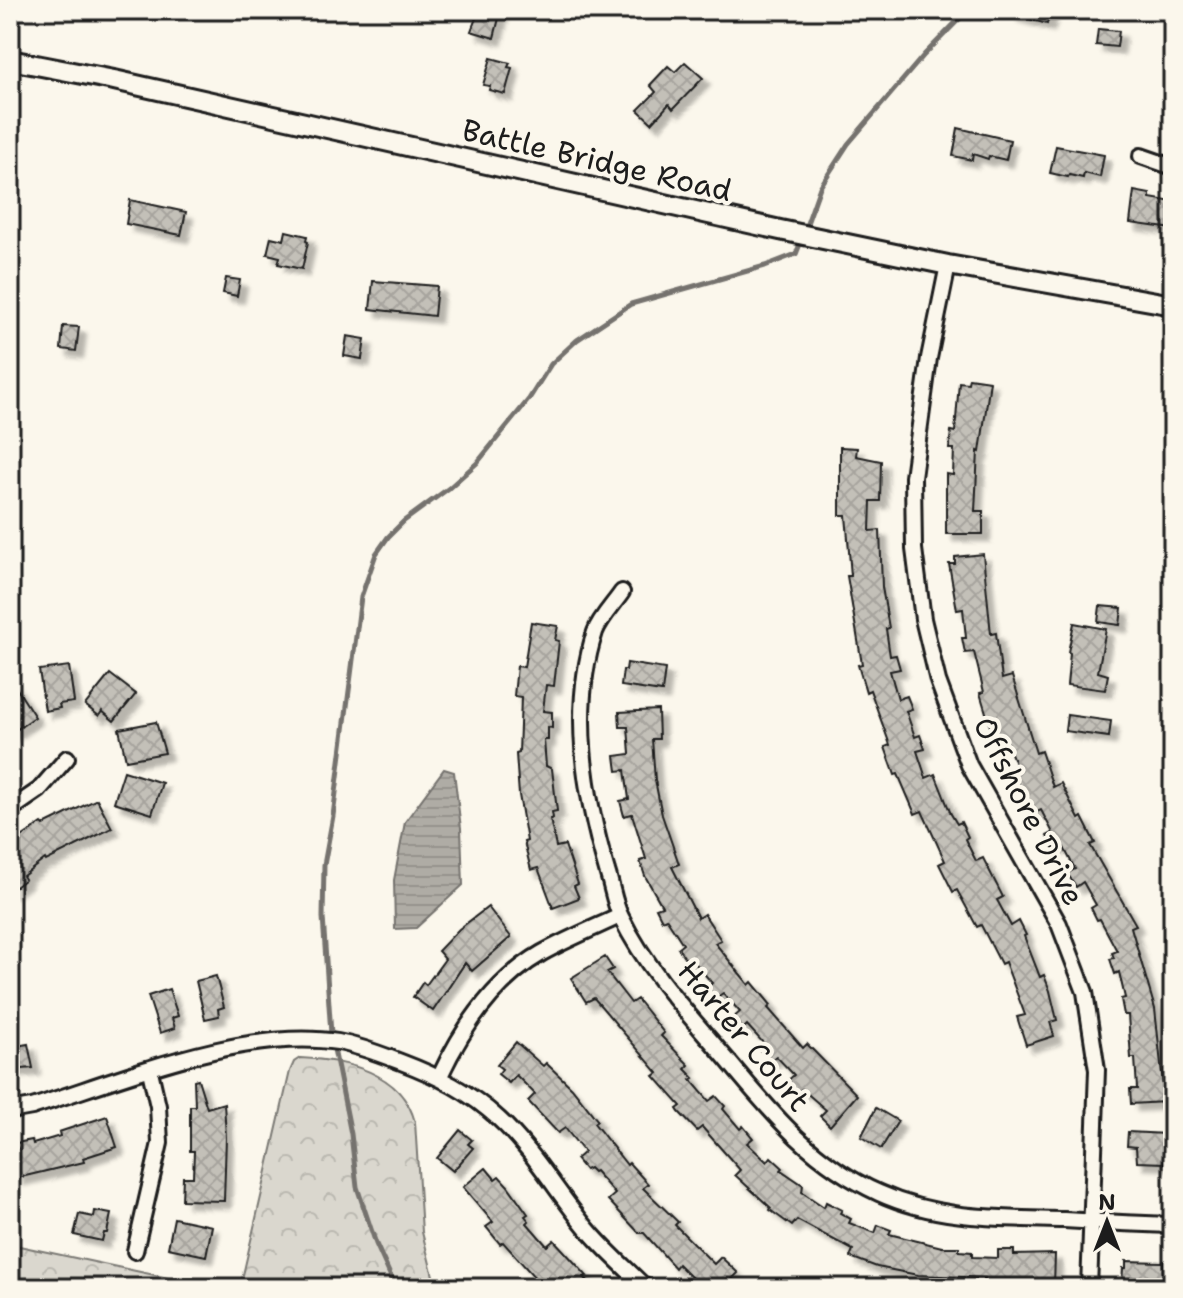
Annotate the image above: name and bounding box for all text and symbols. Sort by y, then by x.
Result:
street label: Battle Bridge Road [458,109,736,211]
street label: Offshore Drive [964,710,1094,912]
street label: Harter Court [669,952,819,1120]
north arrow [1067,1182,1147,1262]
text: N [1098,1188,1116,1217]

